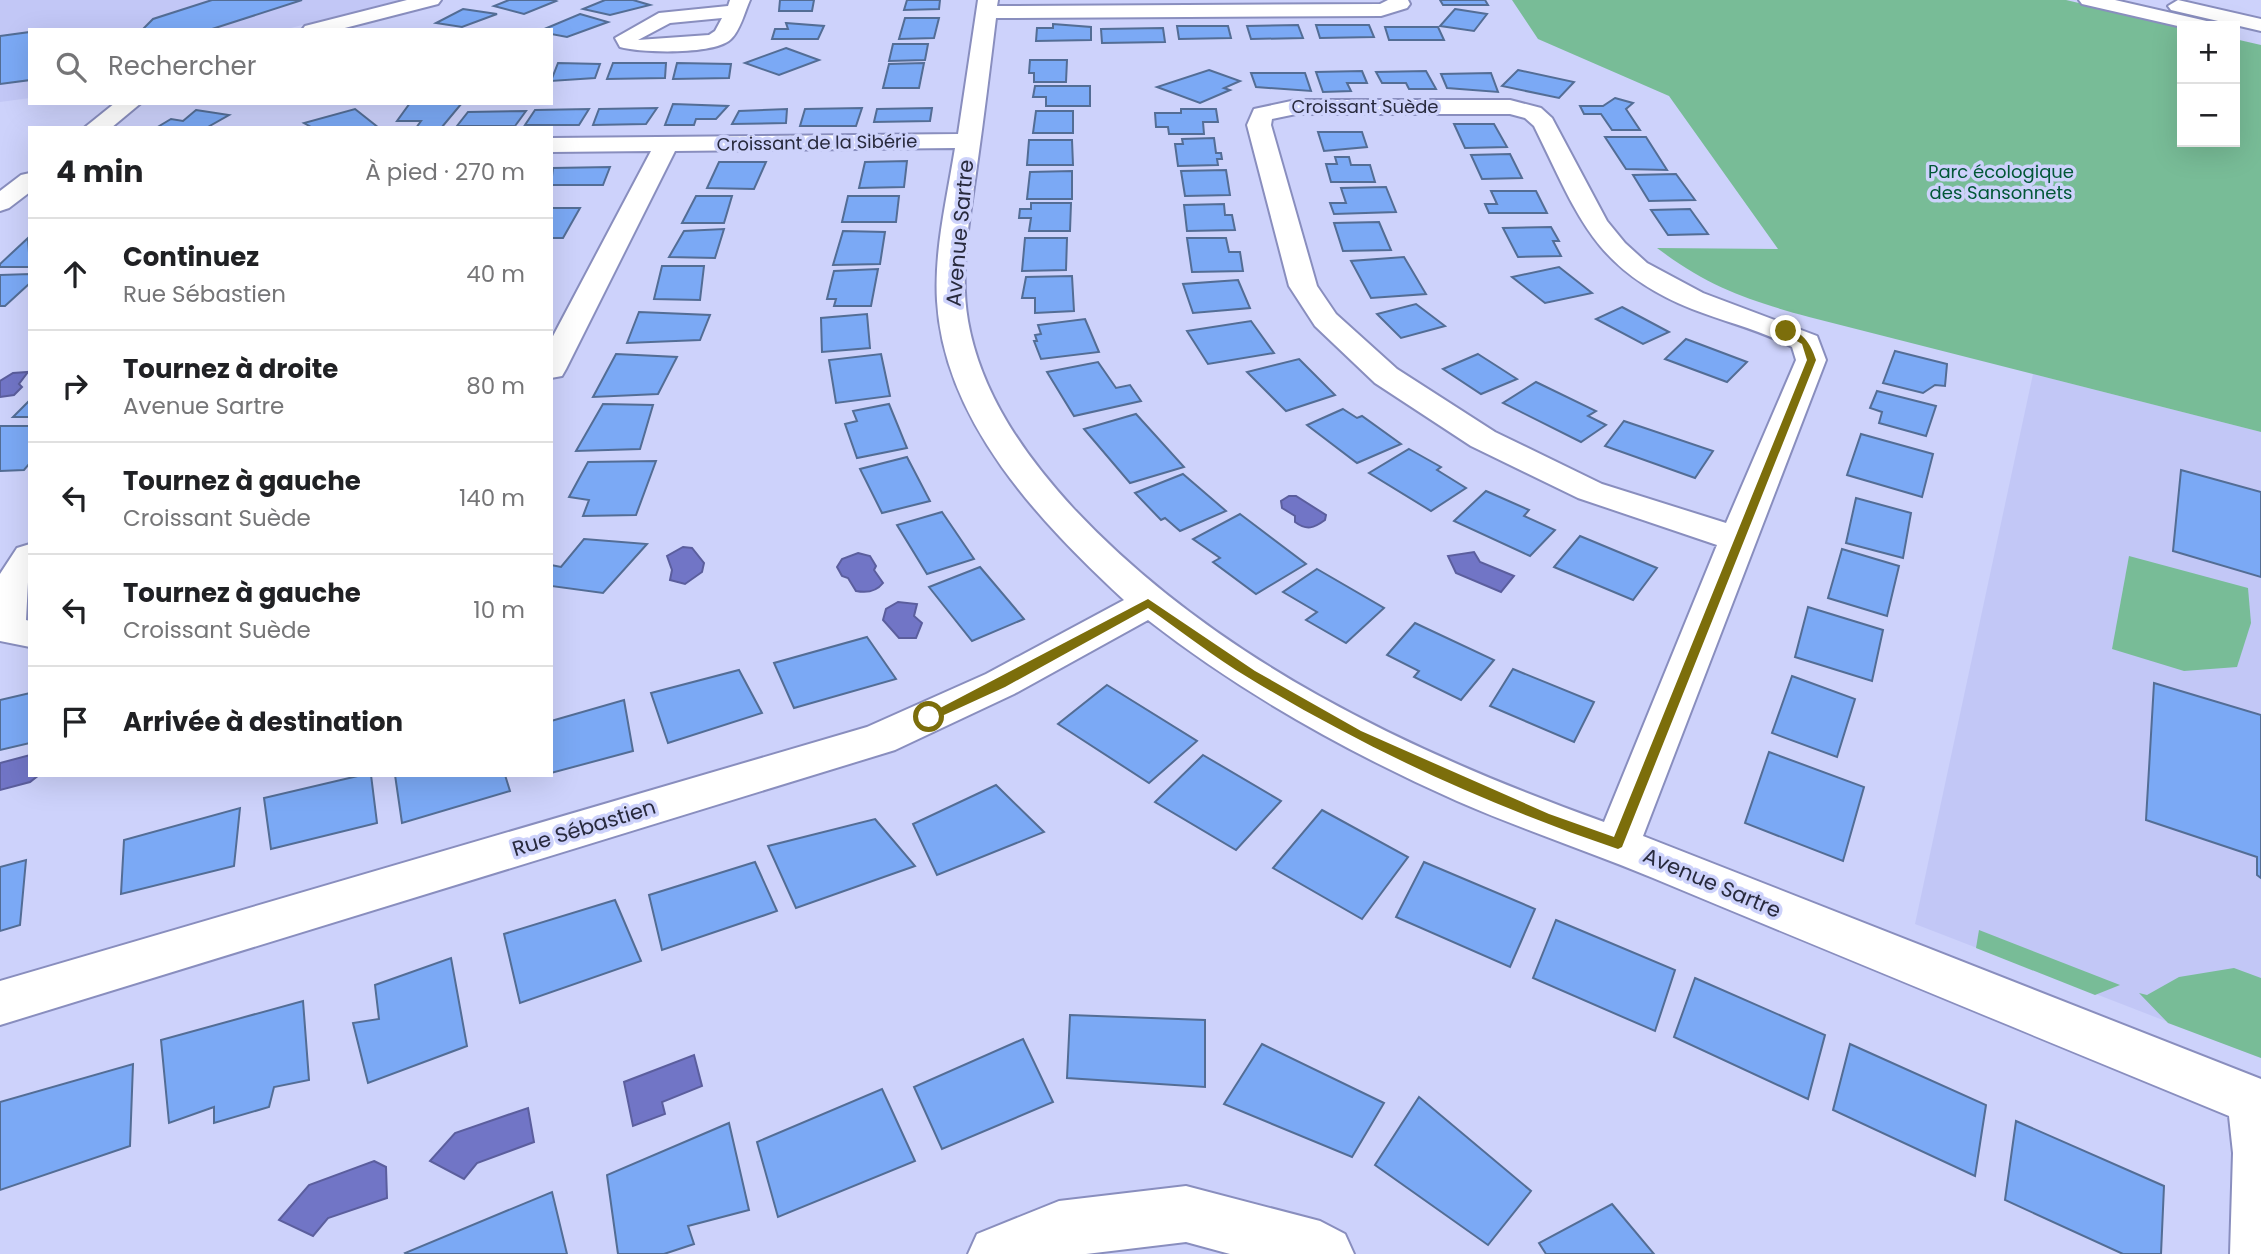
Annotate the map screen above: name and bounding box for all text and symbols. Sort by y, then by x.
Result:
map controls [2177,21,2240,147]
button: + [2177,21,2240,84]
search box [28,28,553,105]
icon: search [52,48,90,86]
text: Rechercher [108,48,256,84]
button: − [2177,84,2240,147]
street label: Croissant Suède [1292,94,1438,119]
street label: Croissant de la Sibérie [717,128,917,157]
text: 4 min [56,150,144,193]
text: À pied · 270 m [365,156,525,188]
street label: Avenue Sartre [939,158,980,308]
park label: Parc écologique des Sansonnets [1928,159,2074,205]
text: Continuez [123,239,259,275]
icon: ahead [56,255,94,293]
text: 40 m [466,258,525,290]
text: Rue Sébastien [123,278,286,310]
route end [1770,315,1801,346]
text: Tournez à droite [123,351,338,387]
icon: right [56,367,94,405]
text: 80 m [466,370,525,402]
text: Avenue Sartre [123,390,284,422]
text: Tournez à gauche [123,463,361,499]
icon: left [56,479,94,517]
text: 140 m [459,482,525,514]
text: Croissant Suède [123,502,311,534]
text: Tournez à gauche [123,575,361,611]
icon: left [56,591,94,629]
text: 10 m [473,594,525,626]
text: Croissant Suède [123,614,311,646]
route start [913,701,944,732]
icon: arrive [56,703,94,741]
text: Arrivée à destination [123,704,403,740]
street label: Rue Sébastien [508,792,659,863]
street label: Avenue Sartre [1639,840,1786,925]

